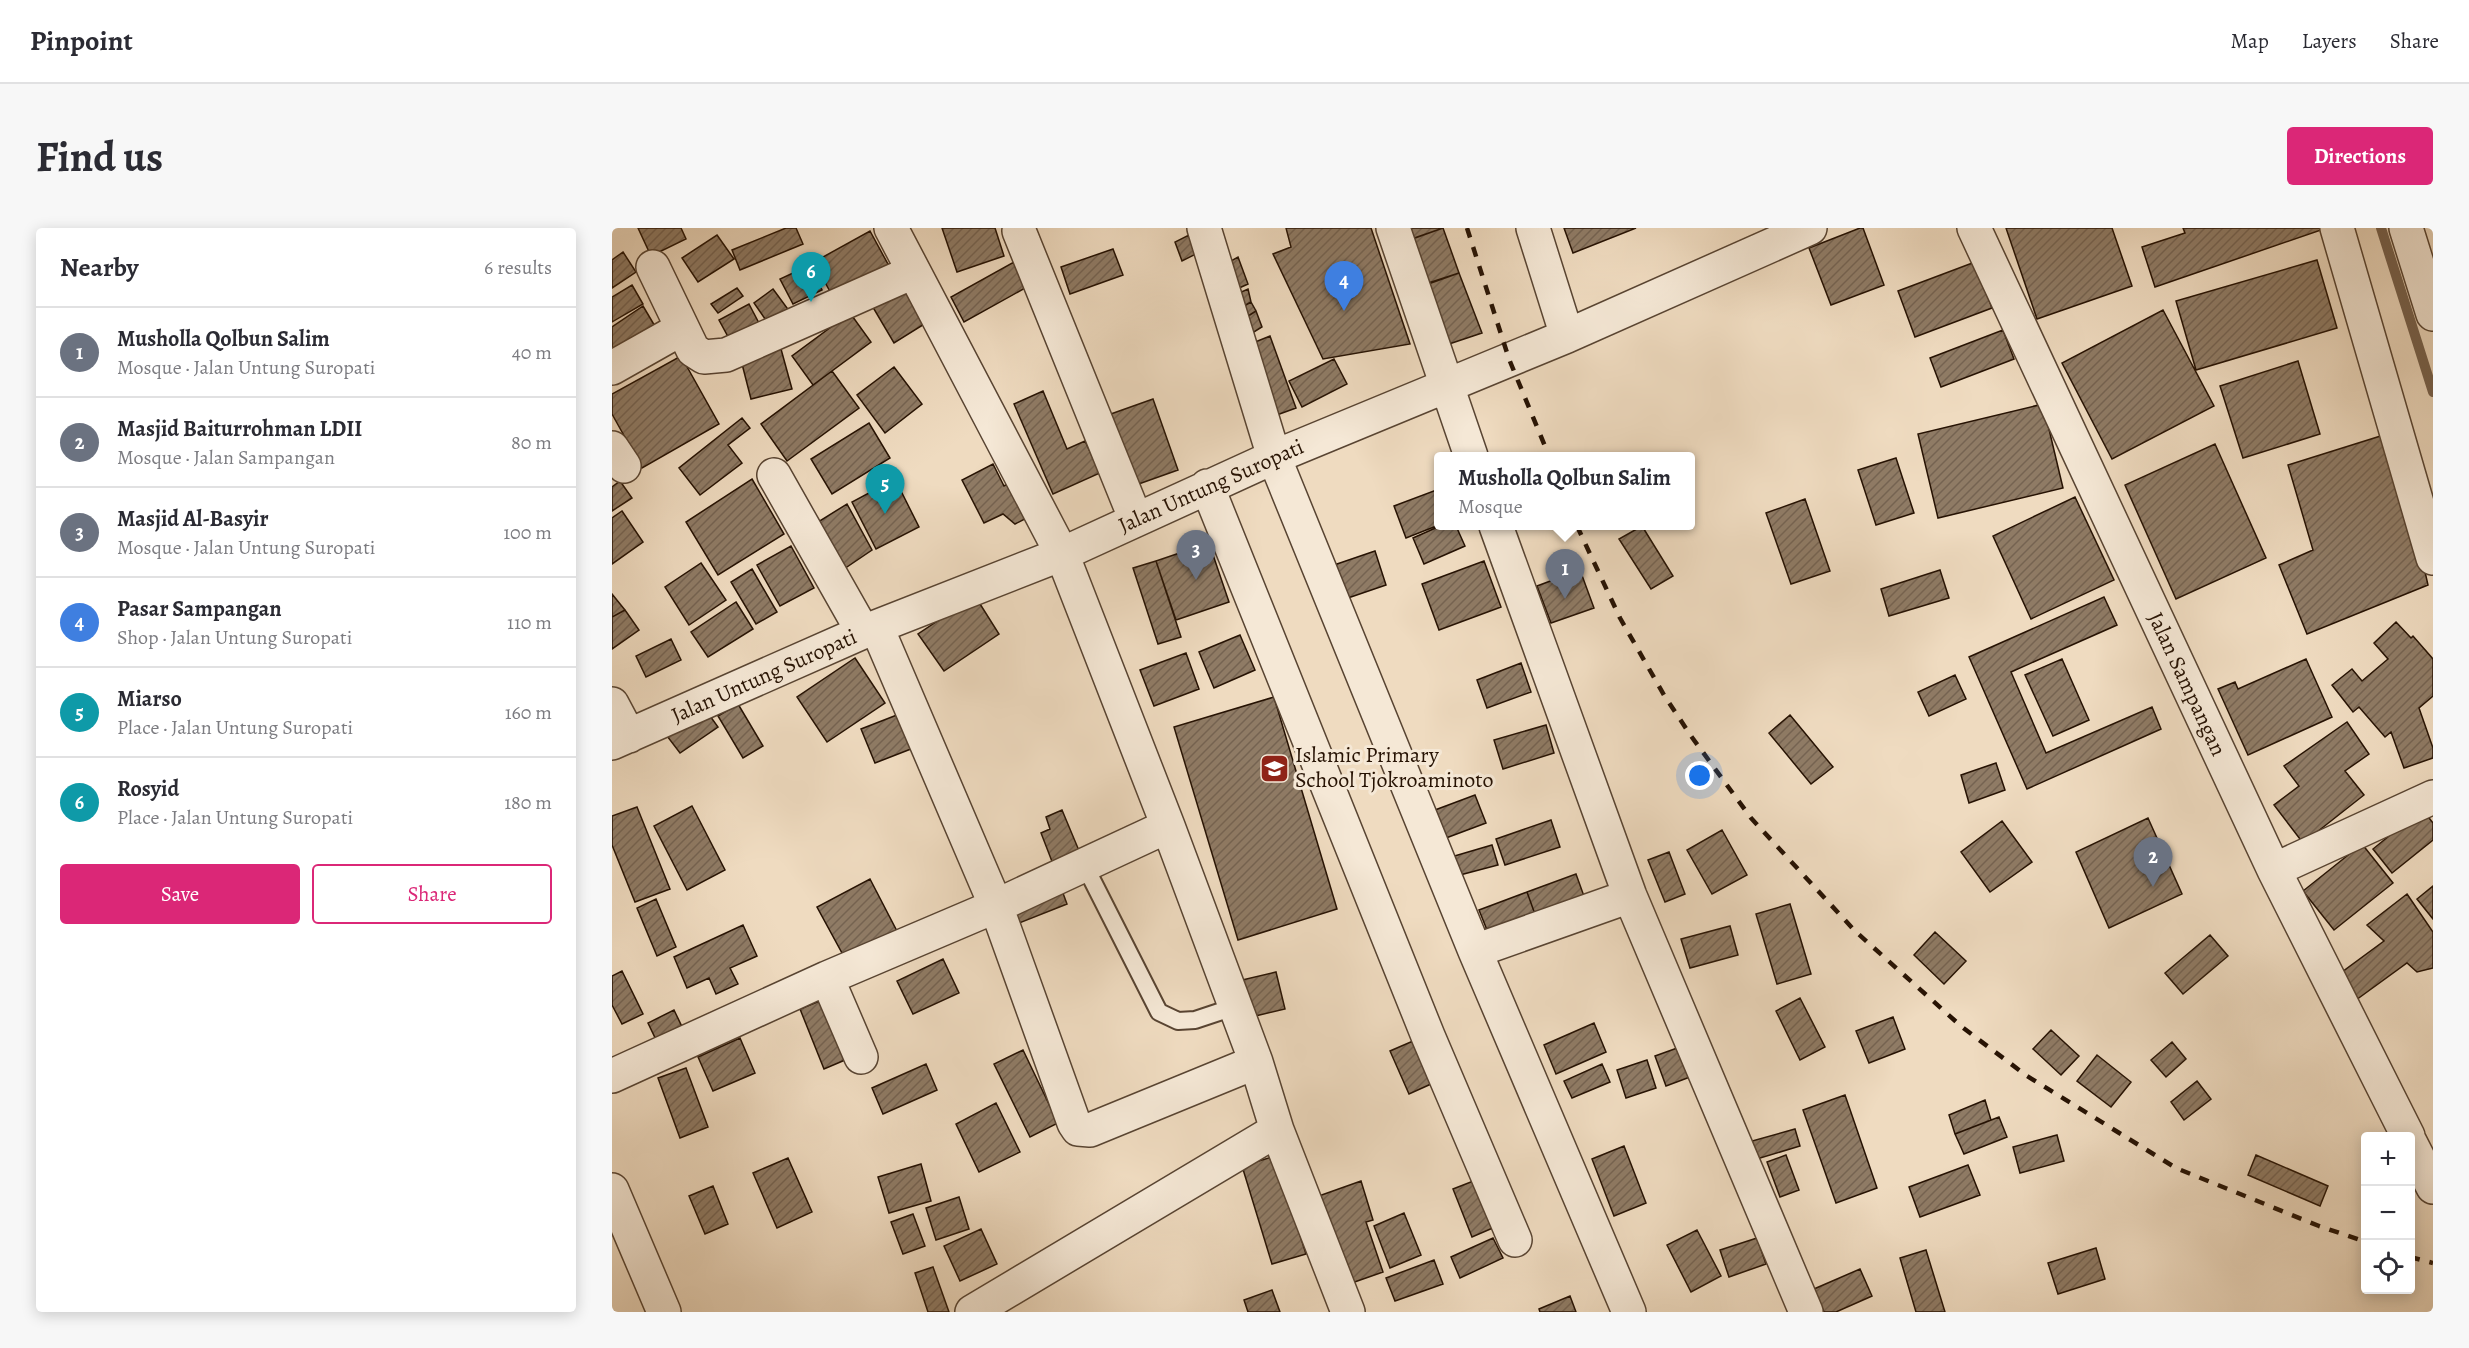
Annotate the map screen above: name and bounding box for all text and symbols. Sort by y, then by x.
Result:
text: Pinpoint [30,22,133,60]
text: Map [2230,27,2269,55]
text: Layers [2302,27,2357,55]
text: Share [2390,27,2439,55]
button: Directions [2287,127,2433,185]
text: Find us [36,128,163,185]
text: Nearby [60,250,139,285]
pin: 6 [792,253,830,302]
text: 6 results [484,254,552,281]
pin: 4 [1324,262,1364,311]
text: Musholla Qolbun Salim [117,324,330,354]
text: 1 [76,339,83,366]
text: 40 m [512,339,552,366]
text: Mosque · Jalan Untung Suropati [117,354,375,381]
text: Masjid Baiturrohman LDII [117,414,362,444]
text: 2 [75,429,84,456]
text: 80 m [511,429,552,456]
street label: Jalan Untung Suropati [1114,432,1308,540]
text: Mosque · Jalan Sampangan [117,444,335,471]
popup [1434,452,1695,530]
text: Musholla Qolbun Salim [1458,463,1671,493]
pin: 5 [866,464,904,514]
text: Mosque [1458,493,1523,520]
text: Masjid Al-Basyir [117,504,269,534]
text: 3 [75,519,84,546]
text: 100 m [503,519,552,546]
pin: 3 [1176,530,1216,580]
text: Mosque · Jalan Untung Suropati [117,534,375,561]
pin: 1 [1546,550,1584,599]
text: Pasar Sampangan [117,594,282,624]
street label: Jalan Sampangan [2141,607,2233,761]
text: 4 [75,609,84,636]
text: 110 m [507,609,552,636]
street label: Jalan Untung Suropati [667,622,861,730]
text: Shop · Jalan Untung Suropati [117,624,352,651]
text: Miarso [117,684,182,714]
text: 5 [75,699,84,726]
text: 160 m [505,699,552,726]
text: Place · Jalan Untung Suropati [117,714,353,741]
place label: Islamic Primary School Tjokroaminoto [1295,740,1494,795]
school or university icon: Islamic Primary School Tjokroaminoto [1258,752,1290,784]
your location [1685,761,1714,790]
text: Rosyid [117,774,179,804]
text: 6 [75,789,84,816]
text: 180 m [504,789,552,816]
text: Place · Jalan Untung Suropati [117,804,353,831]
pin: 2 [2134,838,2172,887]
button: Save [60,864,300,924]
button: Share [312,864,552,924]
map controls [2361,1132,2415,1294]
button: + [2361,1132,2415,1186]
button: − [2361,1186,2415,1240]
button: locate [2361,1240,2415,1294]

